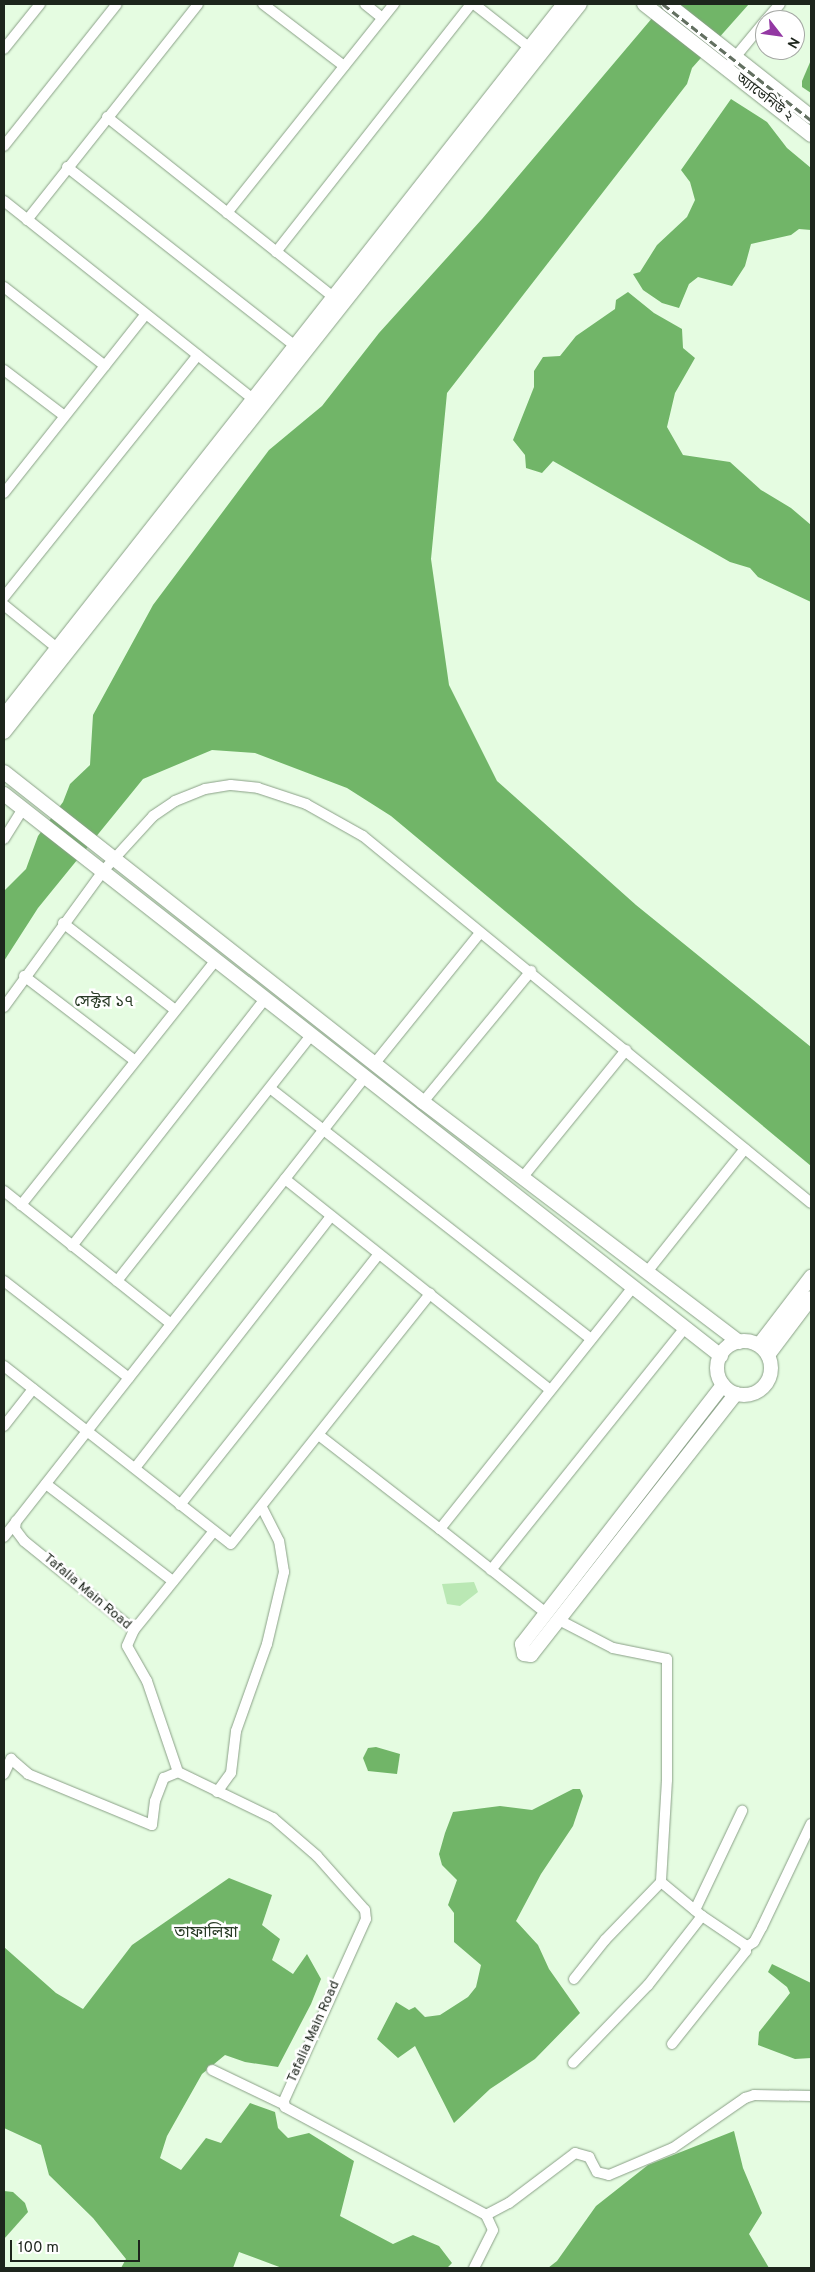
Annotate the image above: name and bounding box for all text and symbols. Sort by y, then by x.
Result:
north arrow [755,10,805,60]
text: N [783,34,802,51]
street label: অ্যাভেনিউ ২ [732,70,796,126]
district label: সেক্টর ১৭ [74,992,134,1012]
street label: Tafalia Main Road [40,1550,134,1634]
district label: তাফালিয়া [174,1923,238,1943]
street label: Tafalia Main Road [284,1978,344,2086]
scale bar [12,2230,142,2262]
text: 100 m [18,2239,59,2258]

